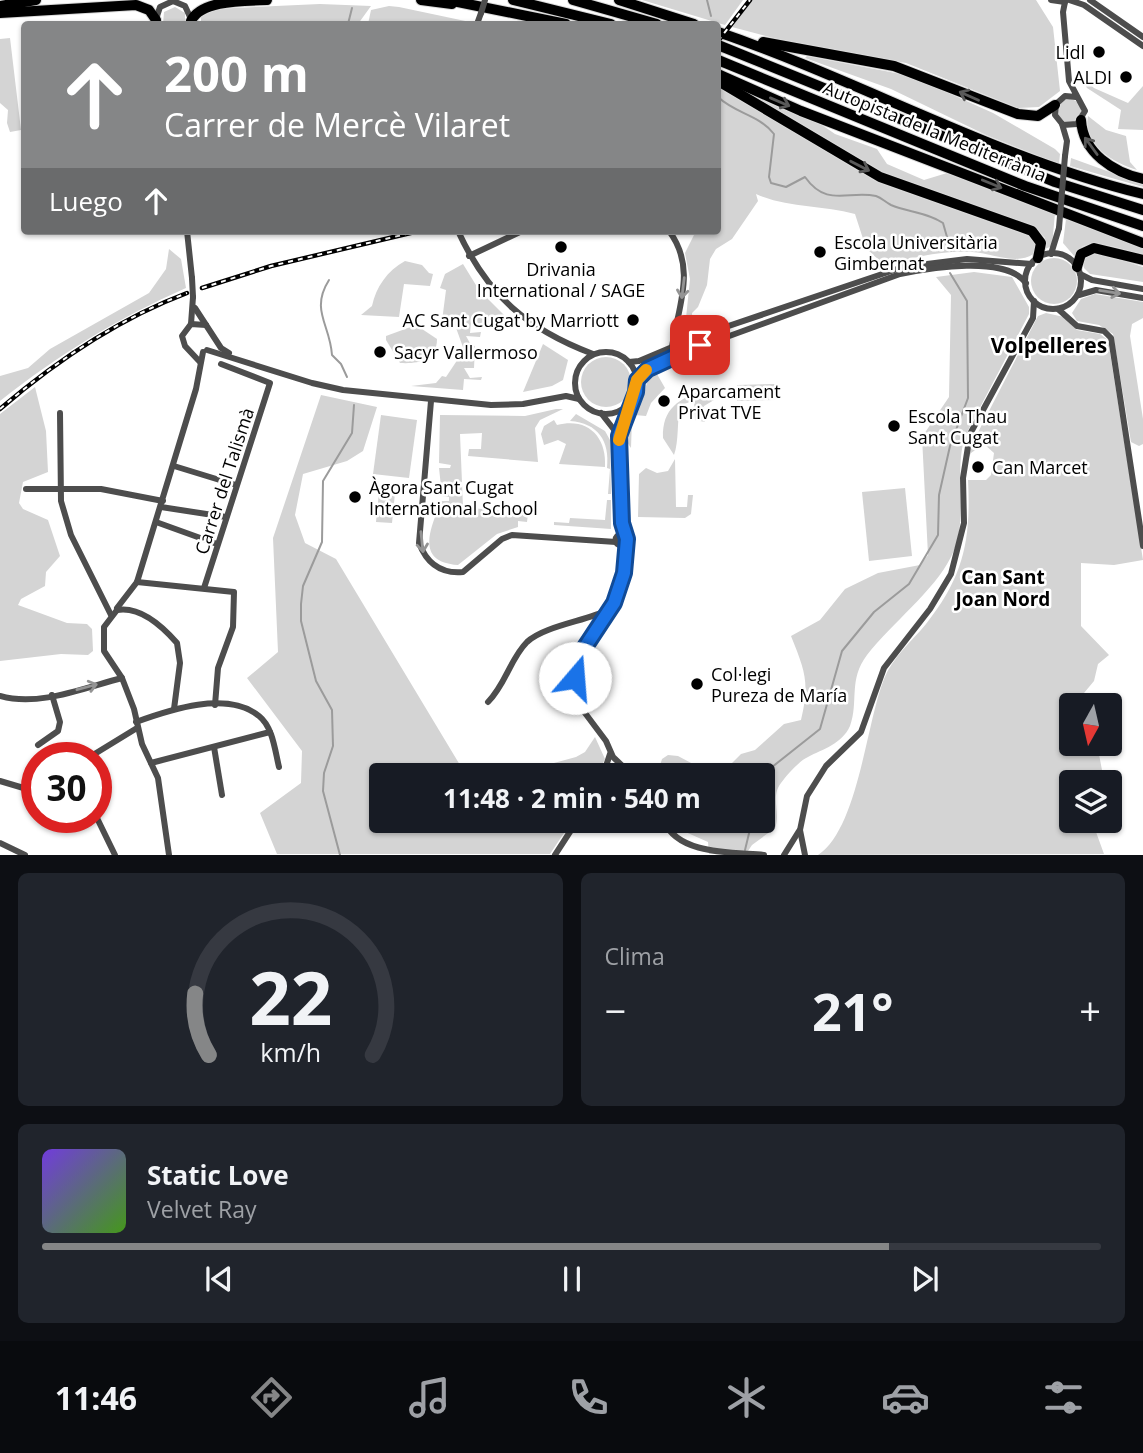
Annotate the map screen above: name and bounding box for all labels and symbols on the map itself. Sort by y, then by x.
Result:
place label: Lidl [1056,40,1085,64]
marker: Lidl [1091,44,1107,60]
place label: ALDI [1073,65,1112,89]
marker: ALDI [1118,69,1134,85]
street label: Autopista de la Mediterrània [820,75,1050,187]
one-way arrow [959,89,980,102]
one-way arrow [769,96,790,109]
one-way arrow [1083,137,1098,156]
one-way arrow [849,160,870,174]
one-way arrow [981,178,1003,191]
place label: Escola Universitària Gimbernat [834,230,998,275]
marker: Drivania International / SAGE [553,239,569,255]
marker: Escola Universitària Gimbernat [812,244,828,260]
place label: Drivania International / SAGE [477,257,645,302]
one-way arrow [677,276,690,299]
one-way arrow [1098,286,1121,299]
place label: AC Sant Cugat by Marriott [403,308,619,332]
marker: AC Sant Cugat by Marriott [625,312,641,328]
pin [670,315,730,375]
district label: Volpelleres [991,331,1107,359]
place label: Sacyr Vallermoso [394,340,538,364]
marker: Sacyr Vallermoso [372,344,388,360]
place label: Aparcament Privat TVE [678,379,781,424]
marker: Aparcament Privat TVE [656,393,672,409]
place label: Escola Thau Sant Cugat [908,404,1007,449]
street label: Carrer del Talismà [189,405,259,557]
marker: Escola Thau Sant Cugat [886,418,902,434]
place label: Can Marcet [992,455,1088,479]
marker: Can Marcet [970,459,986,475]
place label: Àgora Sant Cugat International School [369,475,538,520]
marker: Àgora Sant Cugat International School [347,489,363,505]
one-way arrow [416,530,429,553]
district label: Can Sant Joan Nord [954,564,1050,612]
position arrow [538,641,612,715]
place label: Col·legi Pureza de María [711,662,847,707]
marker: Col·legi Pureza de María [689,676,705,692]
one-way arrow [75,680,98,693]
north arrow [1059,693,1122,756]
speed limit sign: 30 [21,742,112,833]

